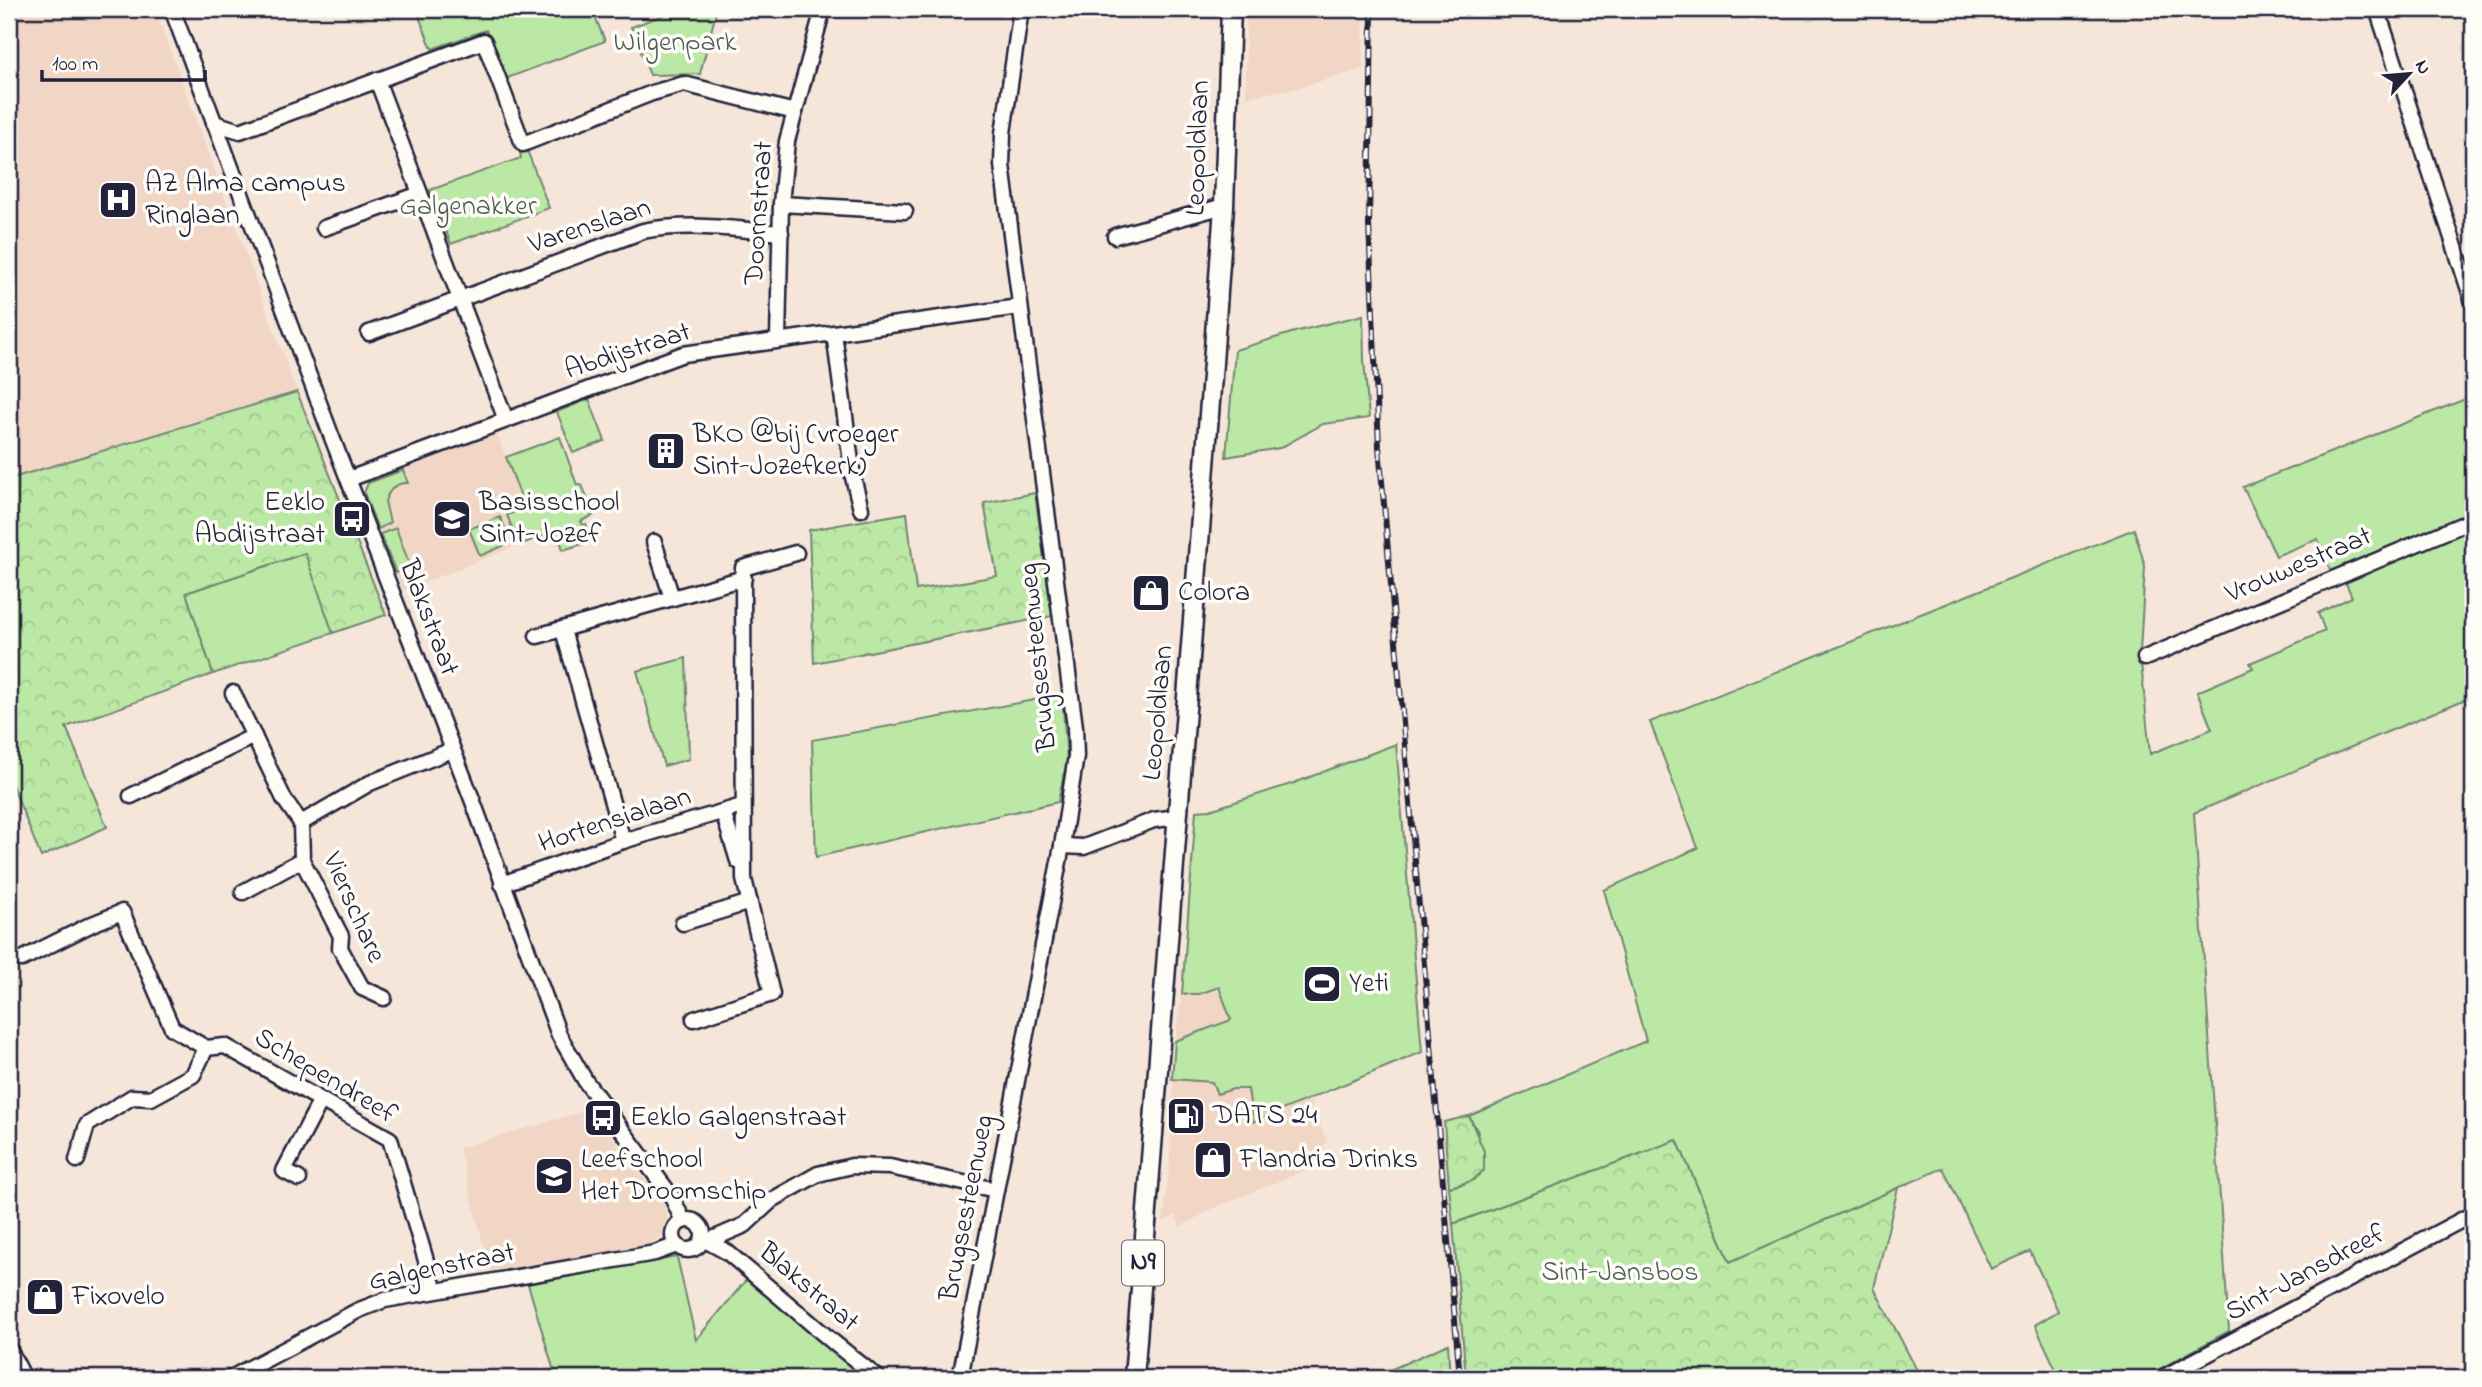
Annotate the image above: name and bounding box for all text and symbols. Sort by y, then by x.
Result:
park label: Wilgenpark [613,23,737,64]
scale bar [42,38,205,82]
north arrow [2374,38,2444,108]
text: 100 m [52,50,98,80]
text: N [2407,56,2437,79]
street label: Leopoldlaan [1176,80,1222,216]
street label: Doornstraat [734,140,785,287]
place label: AZ Alma campus Ringlaan [145,164,346,237]
hospital icon: AZ Alma campus Ringlaan [97,179,139,221]
park label: Galgenakker [399,187,537,228]
street label: Varenslaan [523,188,656,266]
street label: Abdijstraat [560,312,696,392]
place label: BKO @bij (vroeger Sint-Jozefkerk) [692,415,899,488]
building icon: BKO @bij (vroeger Sint-Jozefkerk) [645,430,687,472]
place label: Eeklo Abdijstraat [195,483,325,556]
place label: Basisschool Sint-Jozef [478,483,619,556]
bus stop icon: Eeklo Abdijstraat [331,498,373,540]
school or university icon: Basisschool Sint-Jozef [431,498,473,540]
street label: Vrouwestraat [2219,517,2378,616]
street label: Blakstraat [387,553,469,682]
street label: Brugsesteenweg [1009,561,1069,754]
shop icon: Colora [1130,572,1172,614]
place label: Colora [1178,573,1250,614]
street label: Leopoldlaan [1133,644,1185,782]
street label: Hortensialaan [533,777,697,865]
street label: Vierschare [310,845,396,970]
sports icon: Yeti [1301,963,1343,1005]
place label: Yeti [1349,964,1389,1005]
street label: Schependreef [246,1018,404,1136]
fuel station icon: DATS 24 [1165,1095,1207,1137]
place label: DATS 24 [1212,1096,1318,1137]
bus stop icon: Eeklo Galgenstraat [582,1097,624,1139]
place label: Eeklo Galgenstraat [630,1098,846,1139]
street label: Brugsesteenweg [930,1111,1006,1306]
shop icon: Flandria Drinks [1192,1139,1234,1181]
place label: Leefschool Het Droomschip [581,1140,767,1213]
place label: Flandria Drinks [1239,1140,1418,1181]
school or university icon: Leefschool Het Droomschip [533,1155,575,1197]
street label: Sint-Jansdreef [2219,1215,2393,1333]
street label: Galgenstraat [365,1233,519,1303]
street label: Blakstraat [748,1233,868,1343]
road number: N9 [1122,1240,1164,1286]
park label: Sint-Jansbos [1541,1253,1699,1294]
shop icon: Fixovelo [24,1276,66,1318]
place label: Fixovelo [71,1277,165,1318]

